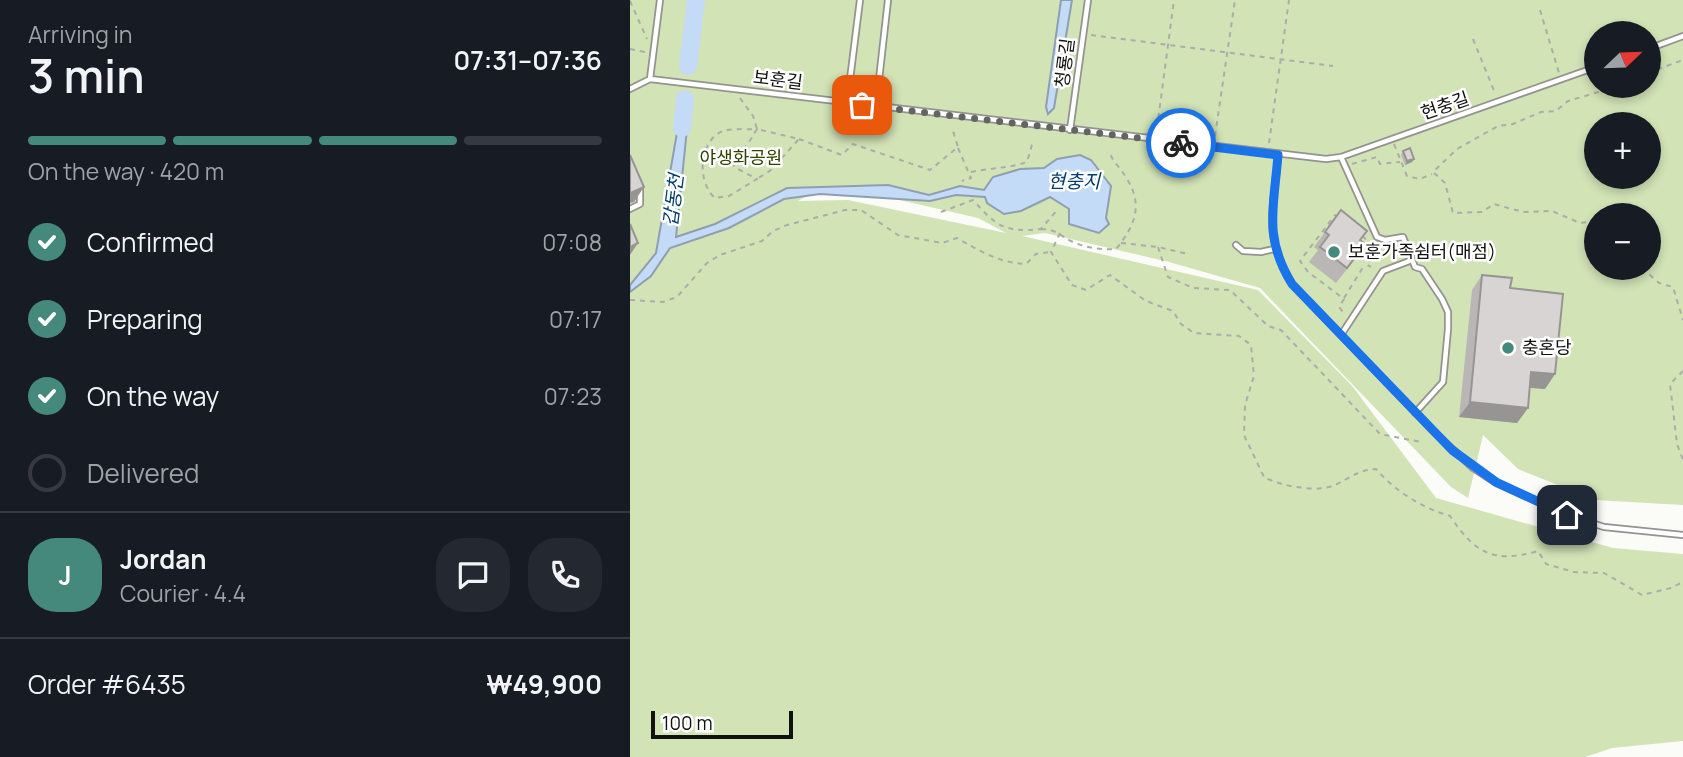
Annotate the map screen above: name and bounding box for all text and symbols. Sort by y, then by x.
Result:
text: Arriving in [28,18,133,50]
north arrow [1584,21,1661,98]
map controls [1584,21,1661,280]
street label: 청룡길 [1049,37,1079,89]
text: 07:31–07:36 [453,42,602,78]
text: 3 min [28,44,145,107]
street label: 보훈길 [752,64,804,94]
pin [832,75,892,135]
icon: bag [843,86,881,124]
street label: 현충길 [1417,86,1472,124]
courier [1146,108,1216,178]
button: + [1584,112,1661,189]
icon: bike [1162,124,1200,162]
park label: 야생화공원 [700,145,782,169]
text: On the way · 420 m [28,155,224,187]
water label: 현충지 [1048,168,1102,194]
water label: 갑동천 [657,171,689,228]
button: − [1584,203,1661,280]
icon: check [28,223,66,261]
text: Confirmed [87,224,214,260]
text: 07:08 [542,226,602,258]
place label: 보훈가족쉼터(매점) [1348,239,1496,263]
marker: 보훈가족쉼터(매점) [1326,244,1342,260]
icon: check [28,300,66,338]
text: Preparing [87,301,203,337]
text: 07:17 [549,303,602,335]
place label: 충혼당 [1522,335,1572,359]
marker: 충혼당 [1500,340,1516,356]
icon: check [28,377,66,415]
text: On the way [87,378,219,414]
text: 07:23 [544,380,602,412]
text: Delivered [87,455,199,491]
pin [1537,485,1597,545]
icon: home [1548,496,1586,534]
button: chat [436,538,510,612]
button: phone [528,538,602,612]
text: Jordan [120,541,206,577]
text: J [58,557,72,593]
text: Courier · 4.4 [120,577,246,609]
text: Order #6435 [28,666,186,702]
text: ₩49,900 [486,666,602,702]
scale bar [651,708,793,740]
text: 100 m [662,710,713,736]

